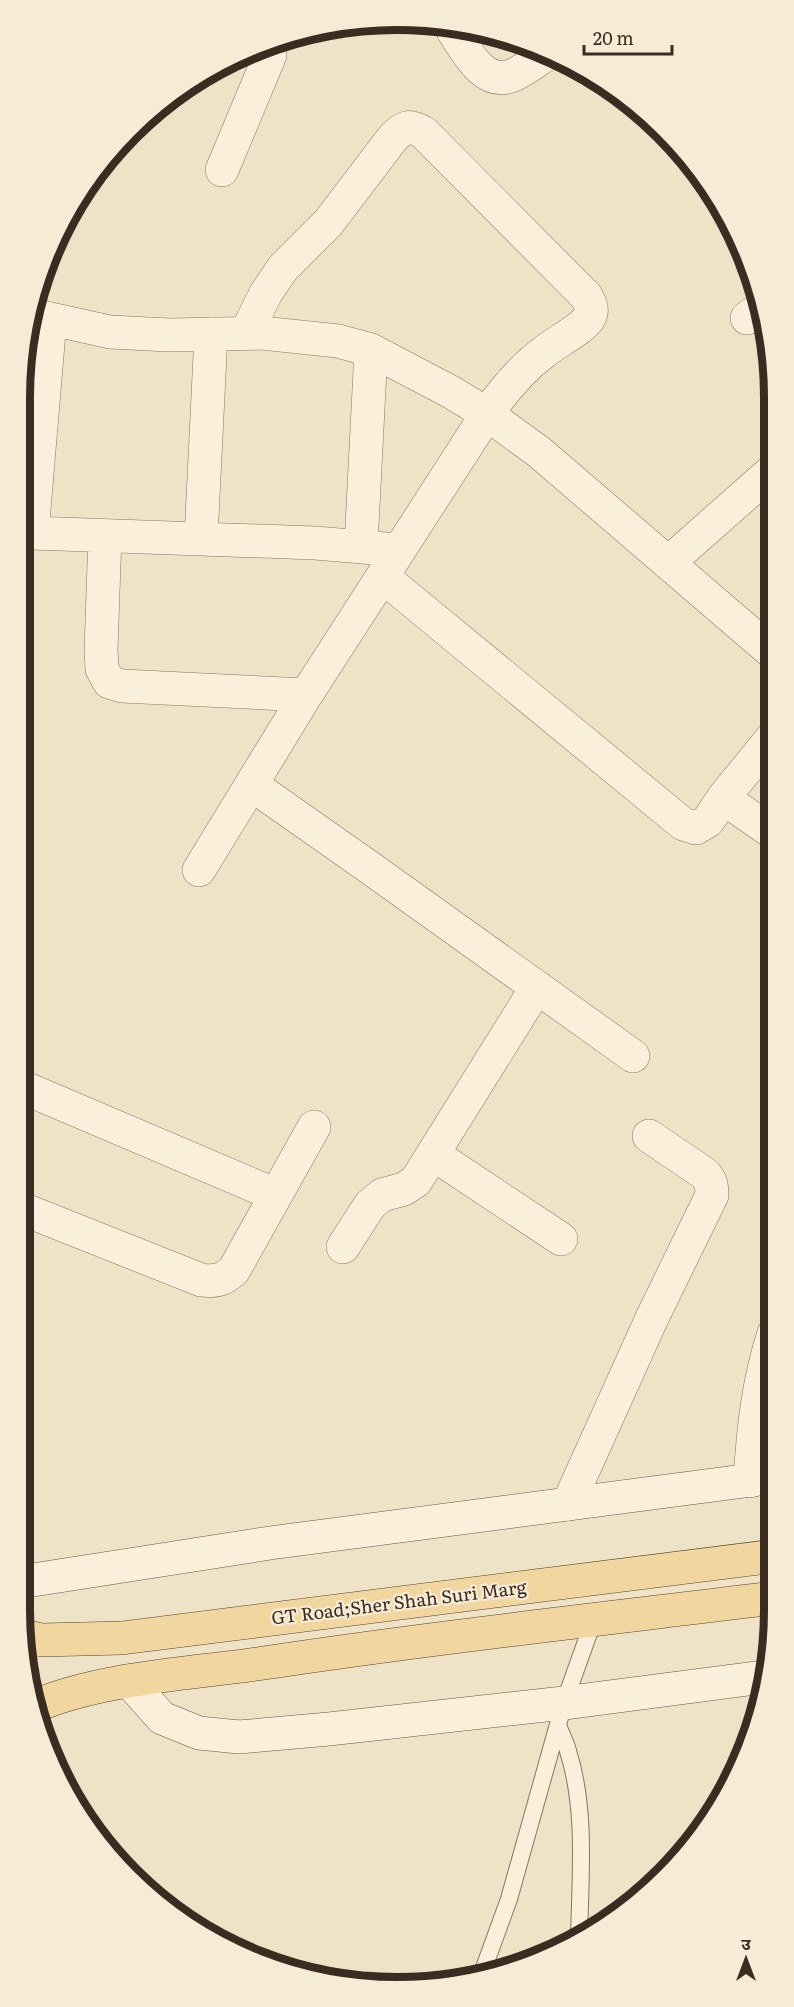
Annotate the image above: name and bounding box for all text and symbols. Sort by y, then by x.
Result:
scale bar [584,18,672,56]
text: 20 m [593,24,634,51]
street label: GT Road;Sher Shah Suri Marg [270,1572,529,1631]
north arrow [716,1929,776,1989]
text: उ [741,1931,751,1955]

